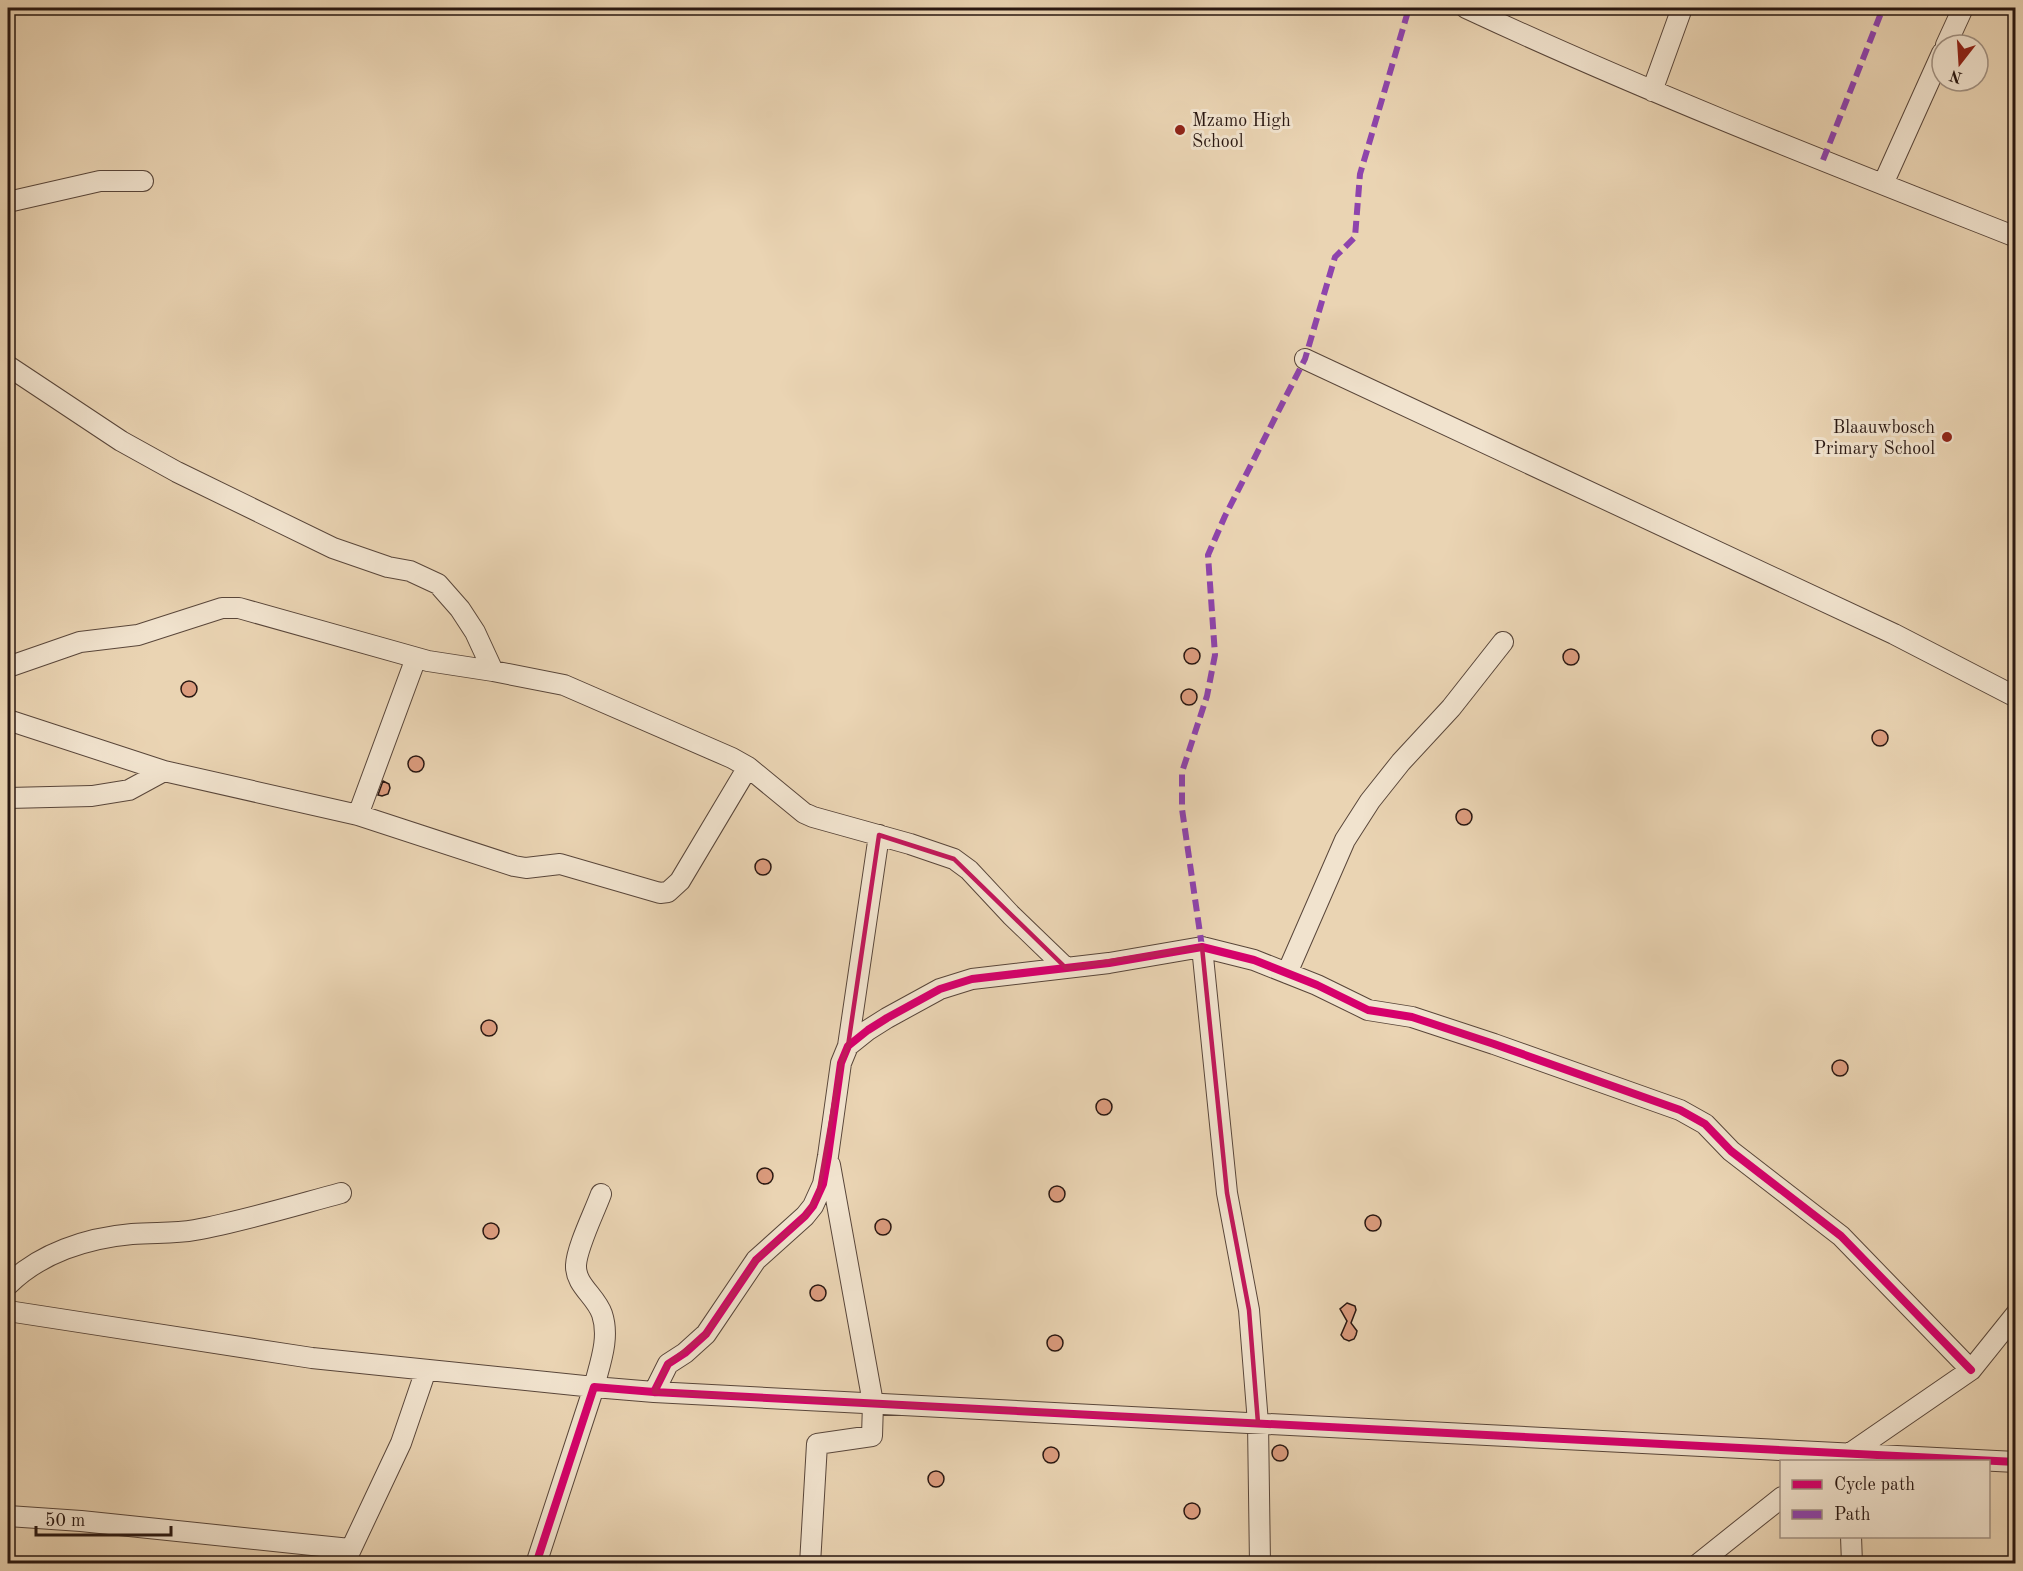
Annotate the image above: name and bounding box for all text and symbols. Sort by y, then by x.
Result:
north arrow [1930,33,1990,93]
text: N [1947,66,1964,85]
place label: Mzamo High School [1192,112,1291,151]
marker: Mzamo High School [1173,123,1187,137]
place label: Blaauwbosch Primary School [1814,419,1935,458]
marker: Blaauwbosch Primary School [1940,430,1954,444]
legend [1780,1460,1990,1538]
text: Cycle path [1834,1476,1915,1494]
scale bar [36,1499,171,1537]
text: Path [1834,1506,1871,1524]
text: 50 m [45,1512,85,1530]

